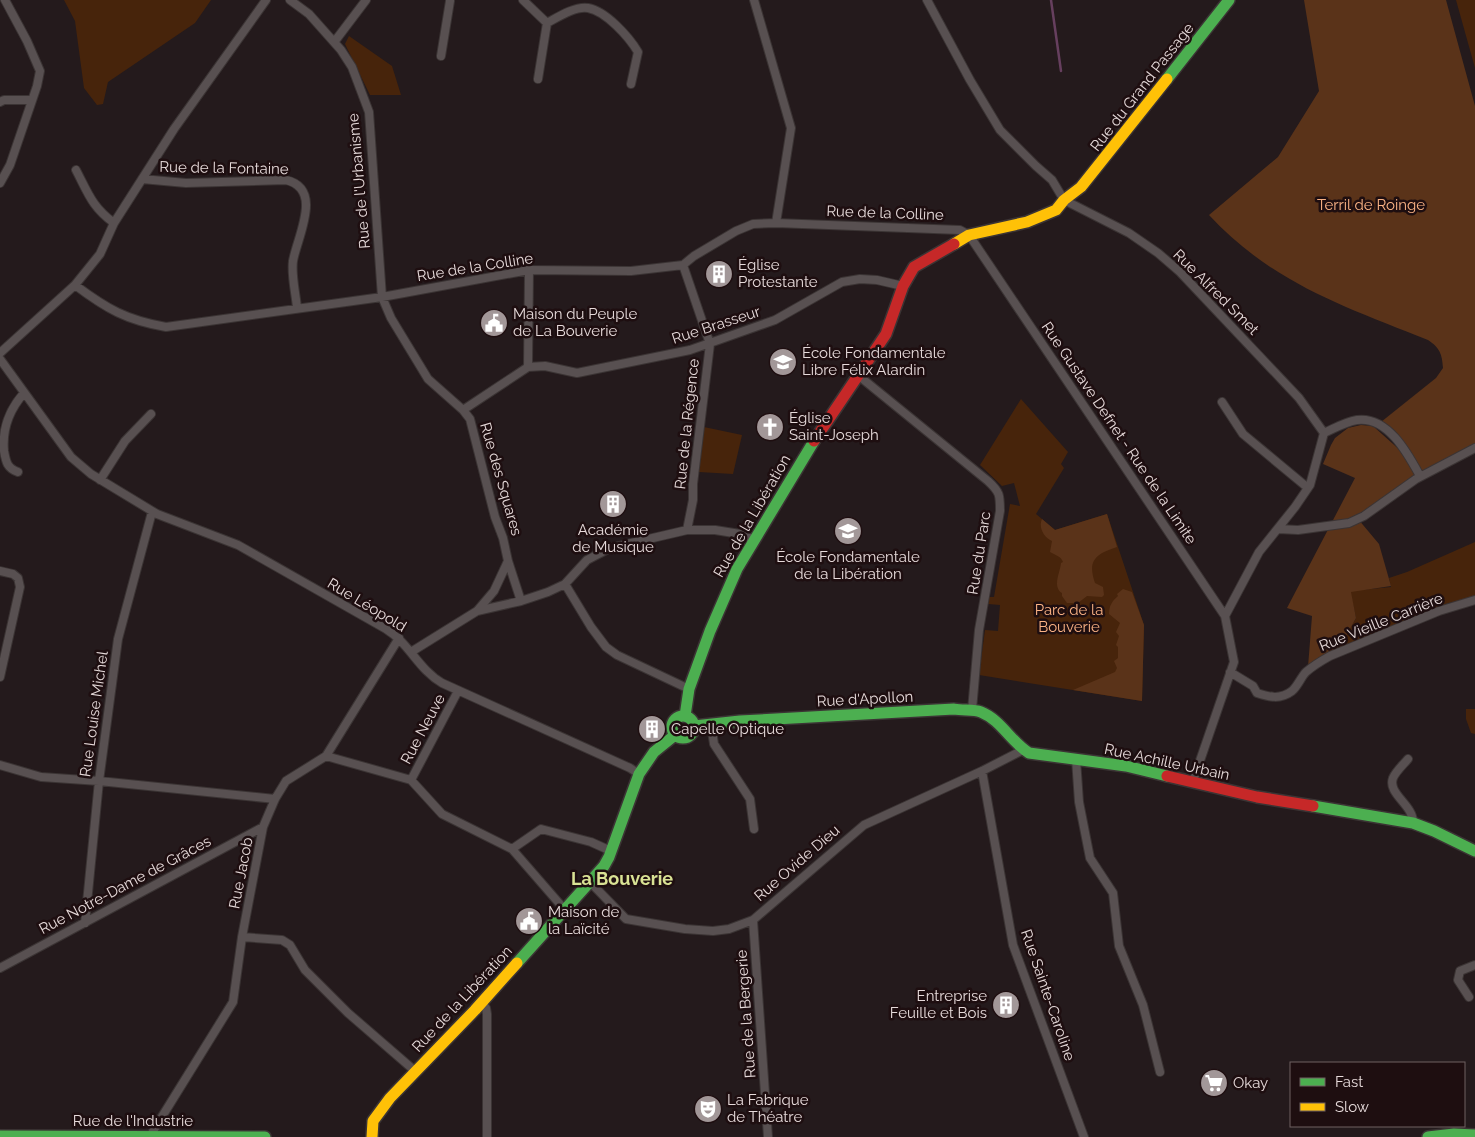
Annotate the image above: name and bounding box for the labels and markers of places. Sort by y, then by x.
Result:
place label: Église Protestante [738,256,818,291]
building icon: Église Protestante [704,259,734,289]
place label: Maison du Peuple de La Bouverie [513,305,638,340]
public building icon: Maison du Peuple de La Bouverie [479,308,509,338]
place label: École Fondamentale Libre Félix Alardin [802,344,946,379]
school or university icon: École Fondamentale Libre Félix Alardin [768,347,798,377]
place label: Église Saint-Joseph [789,409,879,444]
church icon: Église Saint-Joseph [755,412,785,442]
building icon: Académie de Musique [598,489,628,519]
school or university icon: École Fondamentale de la Libération [833,516,863,546]
place label: Académie de Musique [572,521,654,556]
place label: École Fondamentale de la Libération [776,548,920,583]
building icon: Capelle Optique [637,714,667,744]
place label: Capelle Optique [671,720,784,738]
place label: Maison de la Laïcité [548,903,620,938]
public building icon: Maison de la Laïcité [514,906,544,936]
place label: Entreprise Feuille et Bois [890,987,987,1022]
building icon: Entreprise Feuille et Bois [991,990,1021,1020]
supermarket icon: Okay [1199,1068,1229,1098]
place label: Okay [1233,1074,1268,1092]
place label: La Fabrique de Théatre [727,1091,809,1126]
theatre icon: La Fabrique de Théatre [693,1094,723,1124]

